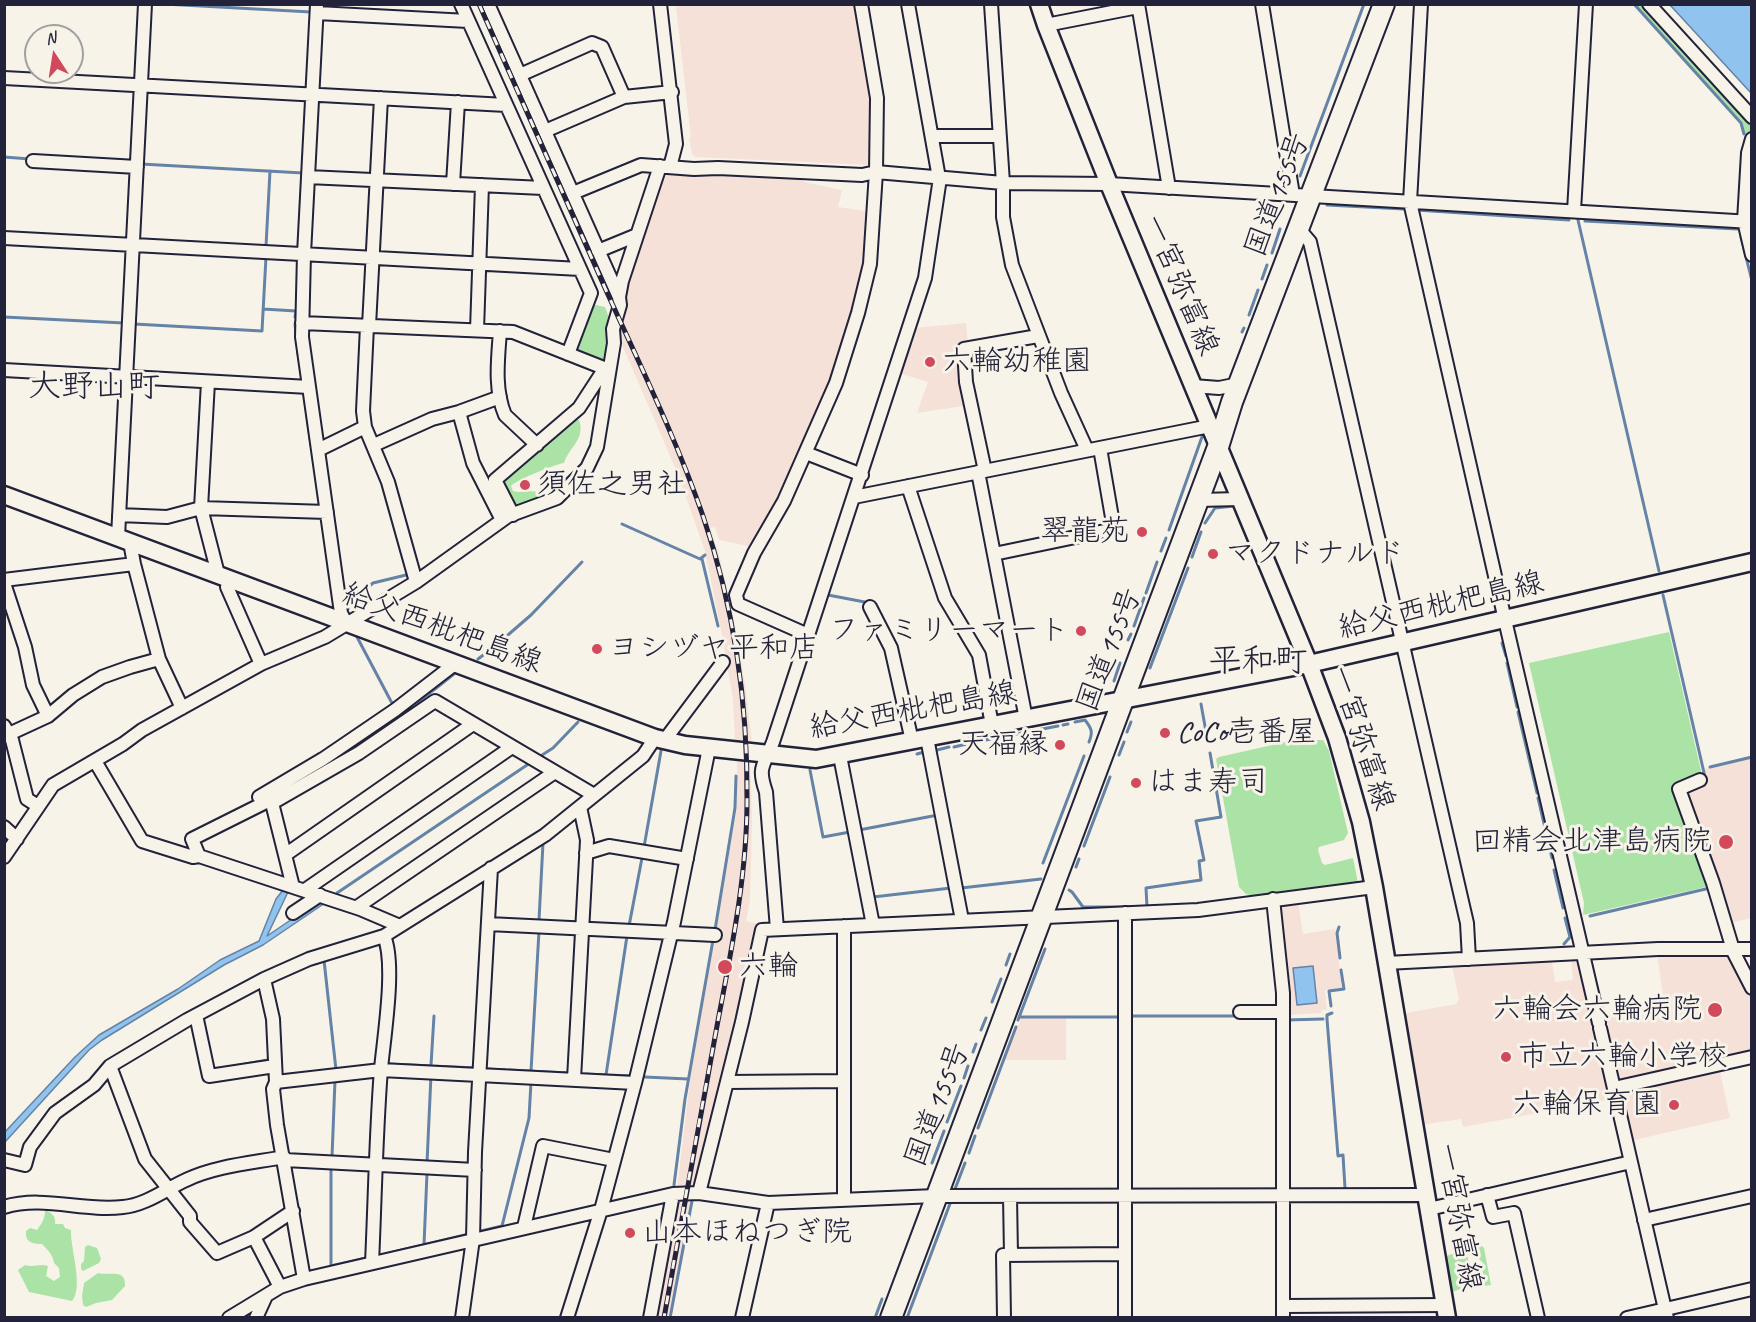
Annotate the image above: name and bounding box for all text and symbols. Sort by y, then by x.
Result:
north arrow [24,24,84,84]
text: N [44,28,58,49]
street label: 国道155号 [1238,128,1318,262]
street label: 一宮弥富線 [1134,209,1226,361]
place label: 六輪幼稚園 [942,344,1092,380]
marker: 六輪幼稚園 [923,355,937,369]
district label: 大野山町 [28,367,160,407]
place label: 須佐之男社 [537,467,687,503]
marker: 須佐之男社 [518,478,532,492]
place label: 翠龍苑 [1040,514,1130,550]
marker: 翠龍苑 [1135,525,1149,539]
place label: マクドナルド [1225,536,1405,572]
marker: マクドナルド [1206,547,1220,561]
street label: 給父西枇杷島線 [1335,565,1547,647]
street label: 給父西枇杷島線 [337,576,547,682]
street label: 国道155号 [1070,583,1150,717]
place label: ファミリーマート [829,613,1069,649]
marker: ファミリーマート [1074,624,1088,638]
place label: ヨシヅヤ平和店 [609,631,819,667]
marker: ヨシヅヤ平和店 [590,642,604,656]
district label: 平和町 [1209,642,1307,682]
street label: 一宮弥富線 [1321,661,1401,815]
street label: 給父西枇杷島線 [806,675,1020,747]
place label: CoCo壱番屋 [1177,715,1317,751]
marker: CoCo壱番屋 [1158,726,1172,740]
place label: 天福縁 [958,727,1048,763]
marker: 天福縁 [1053,738,1067,752]
place label: はま寿司 [1148,765,1268,801]
marker: はま寿司 [1129,776,1143,790]
place label: 回精会北津島病院 [1472,824,1712,860]
marker: 回精会北津島病院 [1717,833,1735,851]
place label: 六輪 [738,949,798,985]
marker: 六輪 [716,958,734,976]
place label: 六輪会六輪病院 [1492,992,1702,1028]
marker: 六輪会六輪病院 [1706,1001,1724,1019]
street label: 国道155号 [898,1038,978,1172]
place label: 市立六輪小学校 [1518,1039,1728,1075]
marker: 市立六輪小学校 [1499,1050,1513,1064]
place label: 六輪保育園 [1512,1087,1662,1123]
marker: 六輪保育園 [1667,1098,1681,1112]
street label: 一宮弥富線 [1427,1140,1489,1294]
place label: 山本ほねつぎ院 [642,1215,852,1251]
marker: 山本ほねつぎ院 [623,1226,637,1240]

